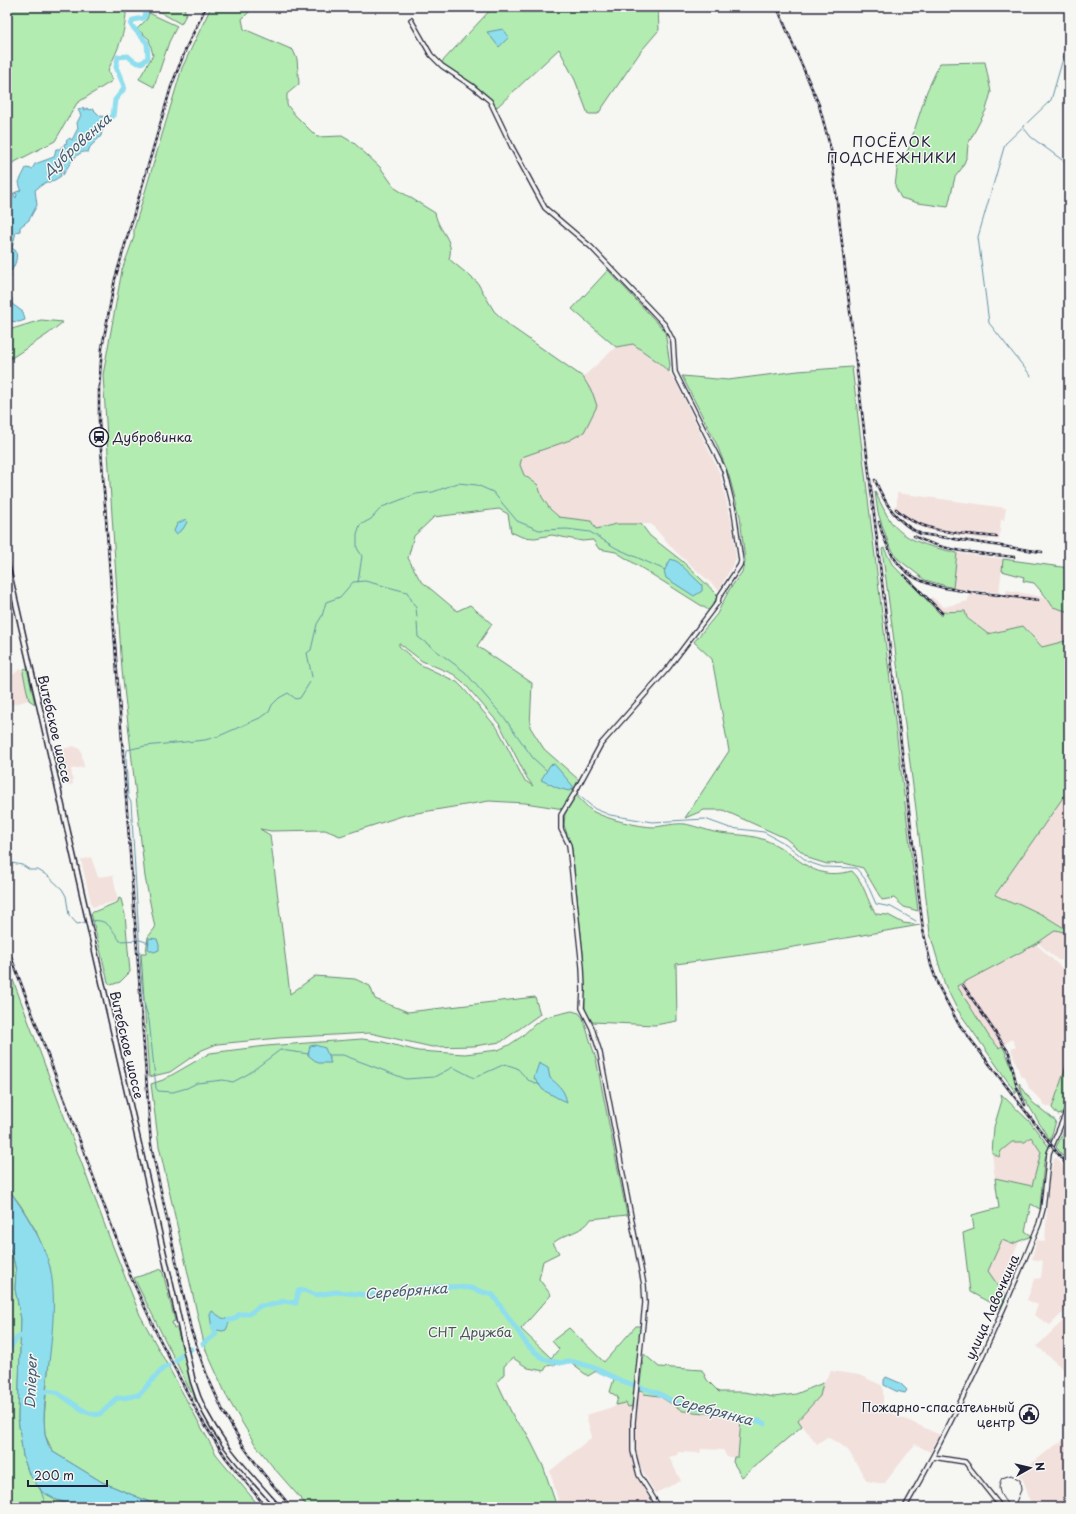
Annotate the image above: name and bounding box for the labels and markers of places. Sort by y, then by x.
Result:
station icon: Дубровинка [88,426,110,448]
place label: Дубровинка [112,427,193,446]
place label: Пожарно-спасательный центр [861,1397,1015,1431]
public building icon: Пожарно-спасательный центр [1018,1403,1040,1425]

